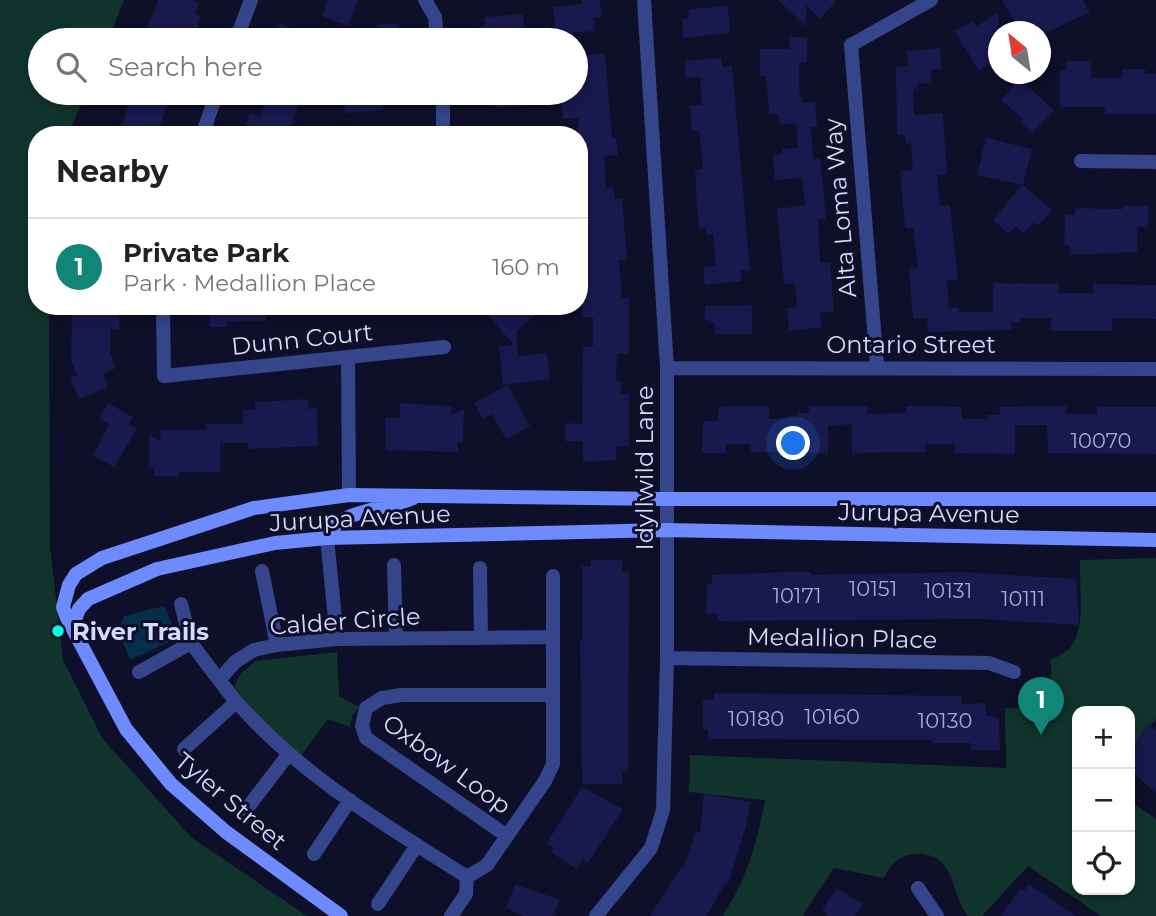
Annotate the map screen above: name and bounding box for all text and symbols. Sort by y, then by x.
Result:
north arrow [988,21,1051,84]
search box [28,28,588,105]
icon: search [52,48,90,86]
text: Search here [108,51,263,83]
street label: Alta Loma Way [818,117,862,299]
text: Nearby [56,153,168,190]
text: Private Park [123,237,289,269]
text: 1 [74,253,84,281]
text: 160 m [492,253,560,281]
text: Park · Medallion Place [123,269,376,297]
street label: Dunn Court [230,317,374,361]
street label: Ontario Street [826,330,996,359]
street label: Idyllwild Lane [630,386,659,550]
your location [776,426,810,460]
house number: 10070 [1070,428,1132,453]
street label: Jurupa Avenue [837,497,1020,529]
street label: Jurupa Avenue [268,499,451,537]
house number: 10151 [849,576,897,601]
house number: 10131 [924,578,972,603]
house number: 10171 [772,583,822,608]
house number: 10111 [1001,586,1045,611]
street label: Calder Circle [269,601,421,641]
place label: River Trails [72,617,209,646]
street label: Medallion Place [747,622,937,654]
marker: River Trails [50,623,66,639]
pin: 1 [1018,677,1064,735]
house number: 10160 [804,704,860,729]
house number: 10180 [728,706,784,731]
map controls [1072,706,1135,895]
button: + [1072,706,1135,769]
street label: Oxbow Loop [377,708,517,820]
house number: 10130 [918,708,972,733]
street label: Tyler Street [170,746,293,856]
button: − [1072,769,1135,832]
button: locate [1072,832,1135,895]

